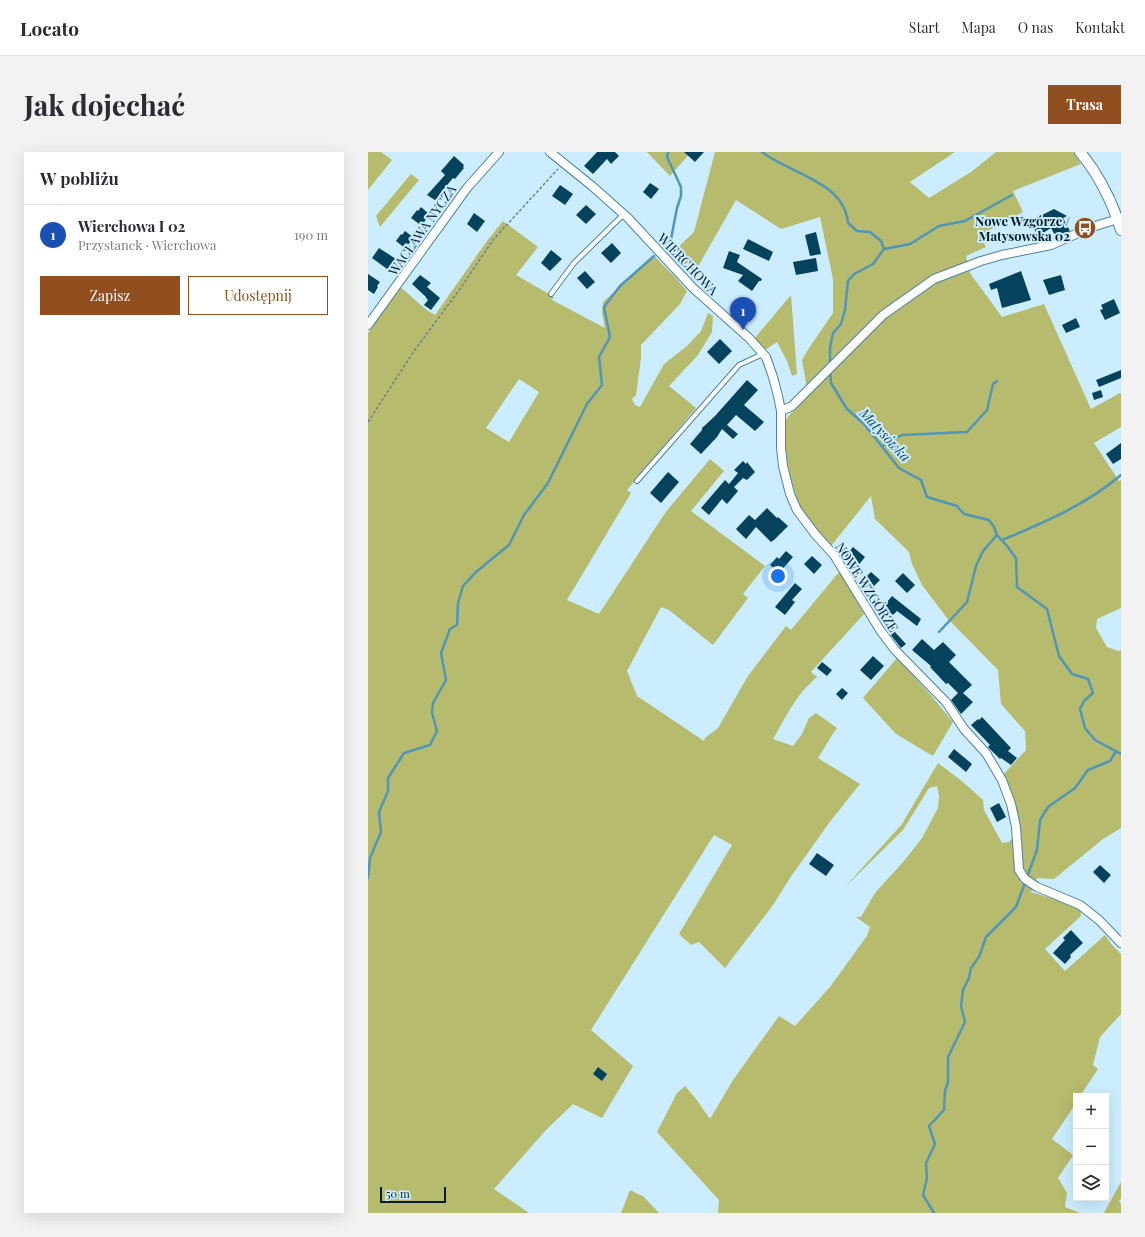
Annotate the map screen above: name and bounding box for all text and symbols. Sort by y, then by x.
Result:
text: Locato [20,15,79,41]
text: Start [909,18,940,37]
text: Mapa [962,18,996,37]
text: O nas [1018,18,1053,37]
text: Kontakt [1075,18,1125,37]
button: Trasa [1048,85,1121,124]
text: Jak dojechać [24,86,185,123]
text: W pobliżu [40,167,119,189]
street label: WACŁAWA NYCZA [383,180,460,279]
place label: Nowe Wzgórze / Matysowska 02 [975,212,1070,244]
bus stop icon: Nowe Wzgórze / Matysowska 02 [1072,215,1098,241]
text: Wierchowa I 02 [78,216,185,236]
text: 1 [51,226,55,243]
text: 190 m [294,226,328,243]
street label: WIERCHOWA [654,228,723,299]
text: Przystanek · Wierchowa [78,236,217,253]
button: Zapisz [40,276,180,315]
button: Udostępnij [188,276,328,315]
pin: 1 [730,297,756,330]
water label: Matysówka [855,403,915,466]
street label: NOWE WZGÓRZE [832,539,903,635]
your location [768,566,788,586]
map controls [1073,1093,1109,1201]
button: + [1073,1093,1109,1129]
button: − [1073,1129,1109,1165]
button: layers [1073,1165,1109,1201]
scale bar [380,1185,446,1204]
text: 50 m [386,1186,410,1201]

